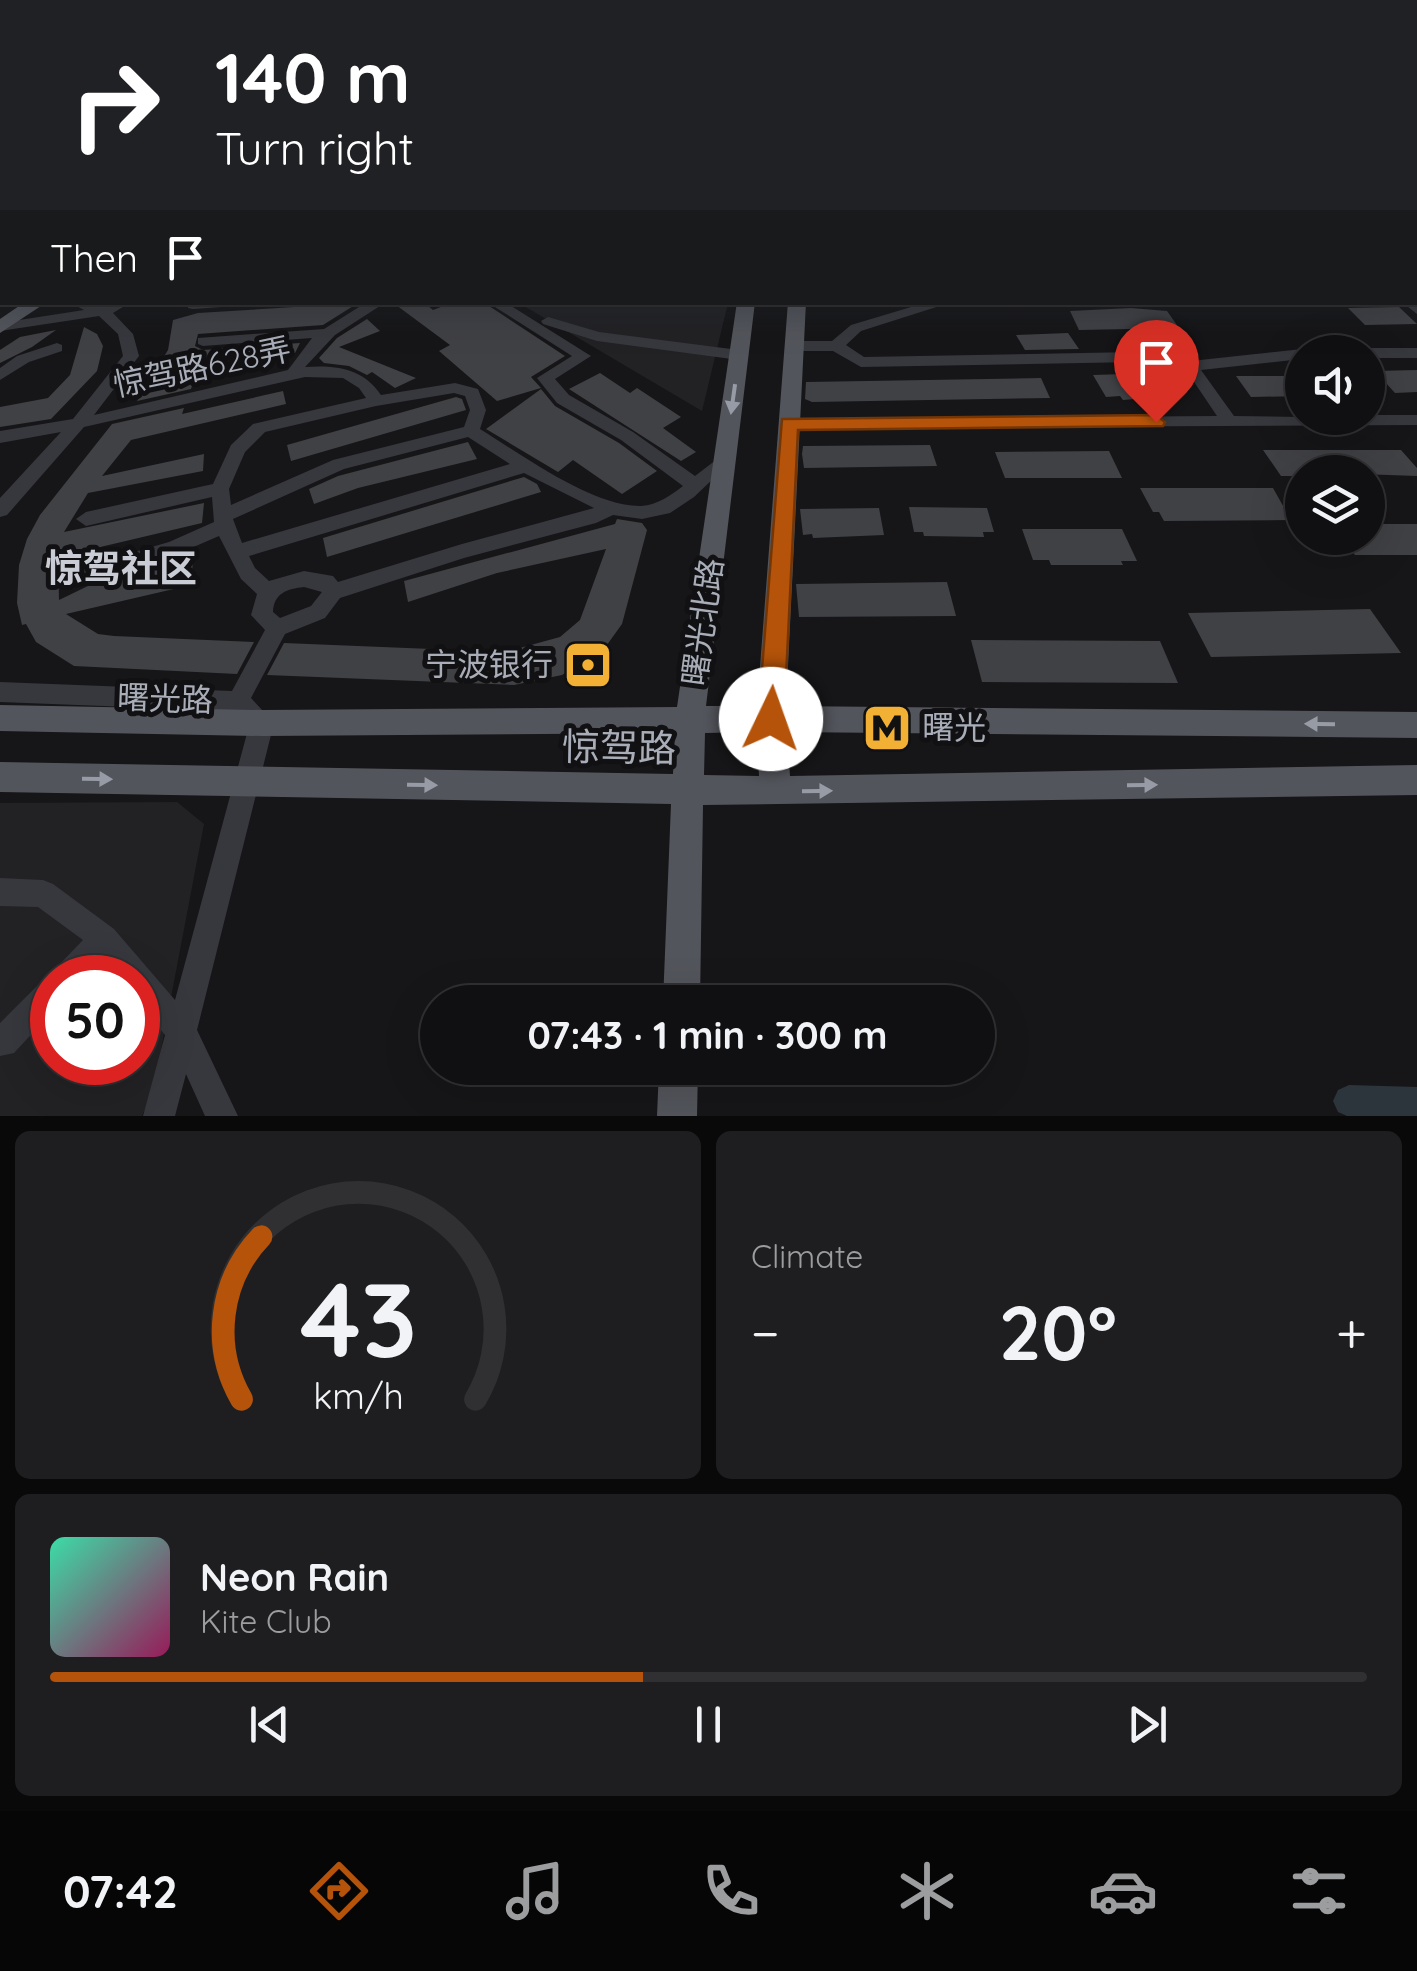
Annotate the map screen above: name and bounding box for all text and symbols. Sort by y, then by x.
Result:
text: 140 m [215,33,411,121]
icon: right [50,40,180,170]
text: Turn right [215,120,414,176]
icon: arrive [158,230,213,285]
text: Then [50,234,138,282]
pin [1114,320,1199,423]
street label: 惊驾路628弄 [109,328,294,404]
icon: arrive [1129,335,1184,390]
map controls [1285,335,1385,555]
button: sound [1285,335,1385,435]
one-way arrow [724,384,740,415]
button: layers [1285,455,1385,555]
district label: 惊驾社区 [45,544,197,592]
street label: 曙光北路 [673,556,731,688]
bank icon: 宁波银行 [562,639,614,691]
place label: 宁波银行 [425,644,553,684]
position arrow [719,667,823,771]
street label: 曙光路 [116,676,214,720]
metro station icon: 曙光 [861,702,913,754]
place label: 曙光 [922,707,986,747]
one-way arrow [1303,716,1335,732]
street label: 惊驾路 [562,722,676,772]
one-way arrow [82,771,114,787]
one-way arrow [1127,776,1159,792]
one-way arrow [407,777,439,793]
one-way arrow [802,782,834,798]
speed limit sign: 50 [30,955,160,1085]
text: 07:43 · 1 min · 300 m [527,1011,888,1059]
text: Climate [751,1236,863,1276]
text: 43 [299,1253,417,1383]
text: 20° [999,1285,1117,1379]
text: − [751,1298,780,1367]
text: + [1336,1298,1367,1367]
text: km/h [313,1373,403,1418]
text: Neon Rain [200,1553,389,1601]
text: Kite Club [200,1601,332,1641]
icon: previous [242,1697,297,1752]
icon: pause [681,1697,736,1752]
icon: next [1120,1697,1175,1752]
icon: directions [304,1856,374,1926]
icon: music [500,1856,570,1926]
icon: phone [696,1856,766,1926]
icon: climate [892,1856,962,1926]
icon: car [1088,1856,1158,1926]
icon: filters [1284,1856,1354,1926]
text: 07:42 [63,1863,178,1919]

